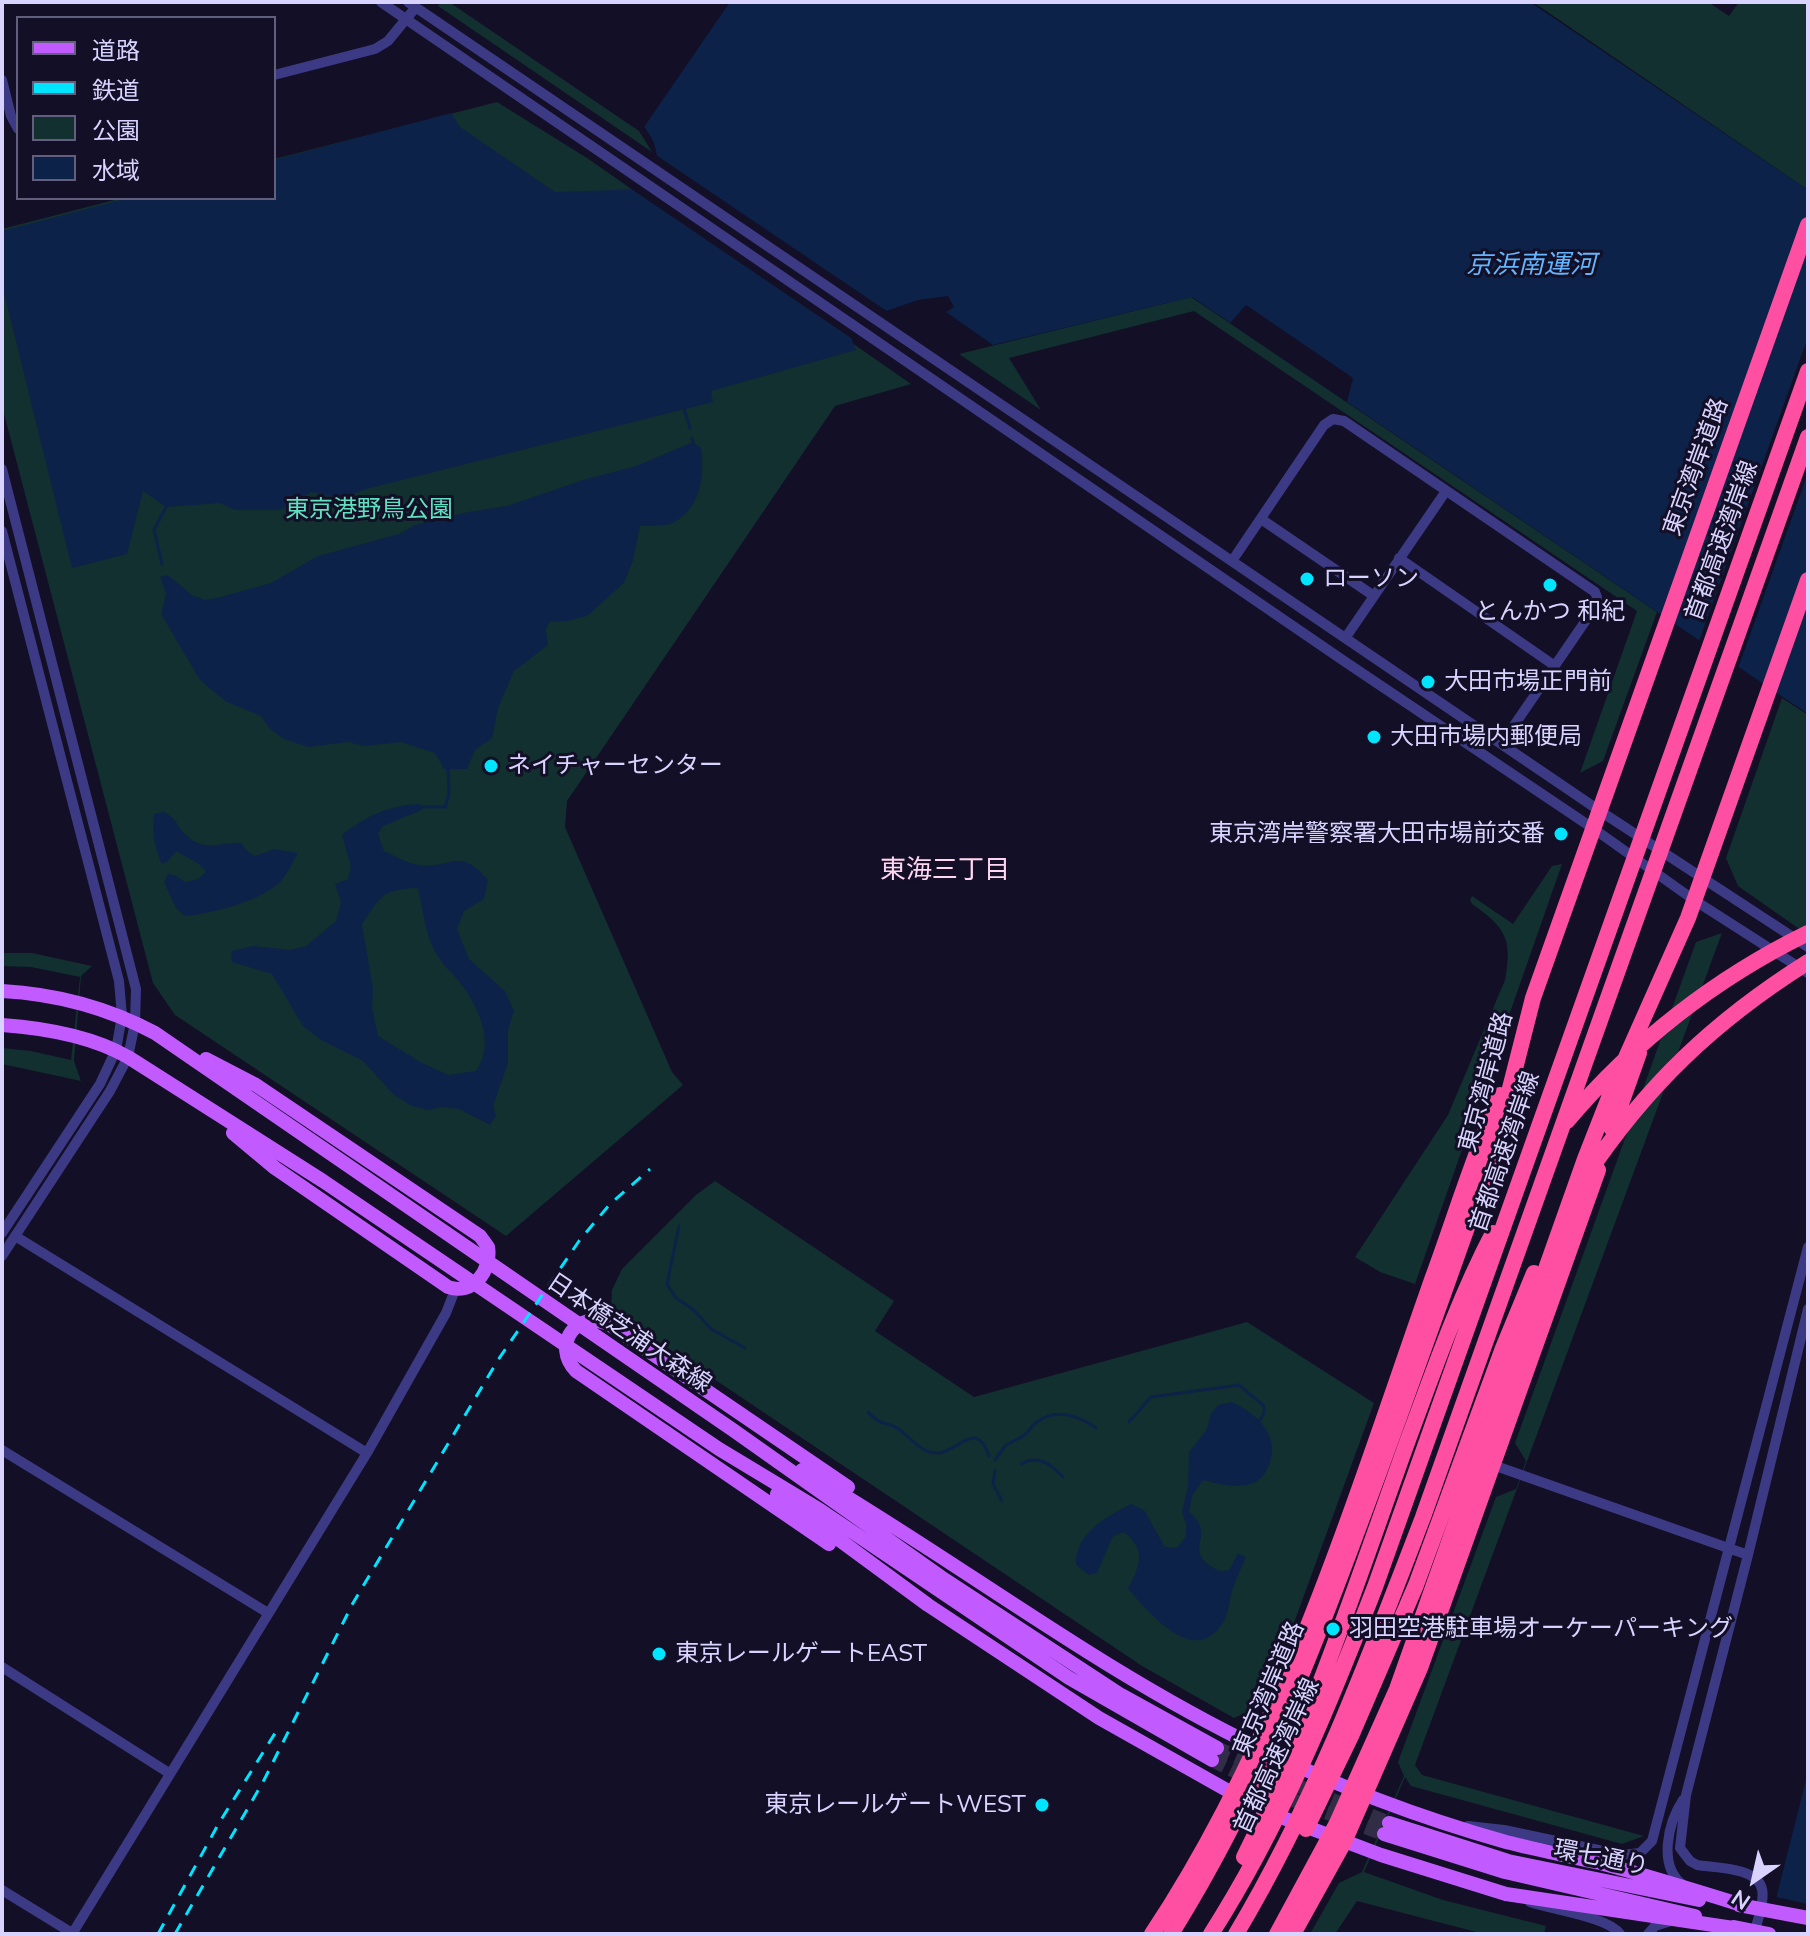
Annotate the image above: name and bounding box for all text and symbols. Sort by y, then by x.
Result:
legend [16,16,276,200]
text: 道路 [92,35,140,65]
text: 鉄道 [92,75,140,105]
text: 公園 [92,115,140,145]
text: 水域 [92,155,140,185]
water label: 京浜南運河 [1466,249,1596,281]
street label: 東京湾岸道路 [1658,394,1734,540]
street label: 首都高速湾岸線 [1680,457,1764,625]
park label: 東京港野鳥公園 [285,496,453,524]
place label: ローソン [1323,565,1419,593]
marker: ローソン [1298,570,1316,588]
marker: とんかつ 和紀 [1541,576,1559,594]
place label: とんかつ 和紀 [1475,598,1625,626]
place label: 大田市場正門前 [1444,668,1612,696]
marker: 大田市場正門前 [1419,673,1437,691]
place label: 大田市場内郵便局 [1390,723,1582,751]
marker: 大田市場内郵便局 [1365,728,1383,746]
place label: ネイチャーセンター [507,752,723,780]
marker: ネイチャーセンター [482,757,500,775]
place label: 東京湾岸警察署大田市場前交番 [1209,820,1545,848]
marker: 東京湾岸警察署大田市場前交番 [1552,825,1570,843]
district label: 東海三丁目 [880,854,1010,886]
street label: 東京湾岸道路 [1453,1009,1519,1155]
street label: 首都高速湾岸線 [1464,1068,1546,1236]
street label: 日本橋芝浦大森線 [541,1267,717,1399]
place label: 羽田空港駐車場オーケーパーキング [1349,1615,1733,1643]
street label: 東京湾岸道路 [1228,1617,1310,1761]
marker: 羽田空港駐車場オーケーパーキング [1324,1620,1342,1638]
place label: 東京レールゲートEAST [675,1640,927,1668]
marker: 東京レールゲートEAST [650,1645,668,1663]
street label: 首都高速湾岸線 [1228,1674,1326,1838]
place label: 東京レールゲートWEST [764,1791,1026,1819]
marker: 東京レールゲートWEST [1033,1796,1051,1814]
street label: 環七通り [1551,1835,1651,1881]
north arrow [1714,1840,1794,1920]
text: N [1726,1884,1755,1916]

